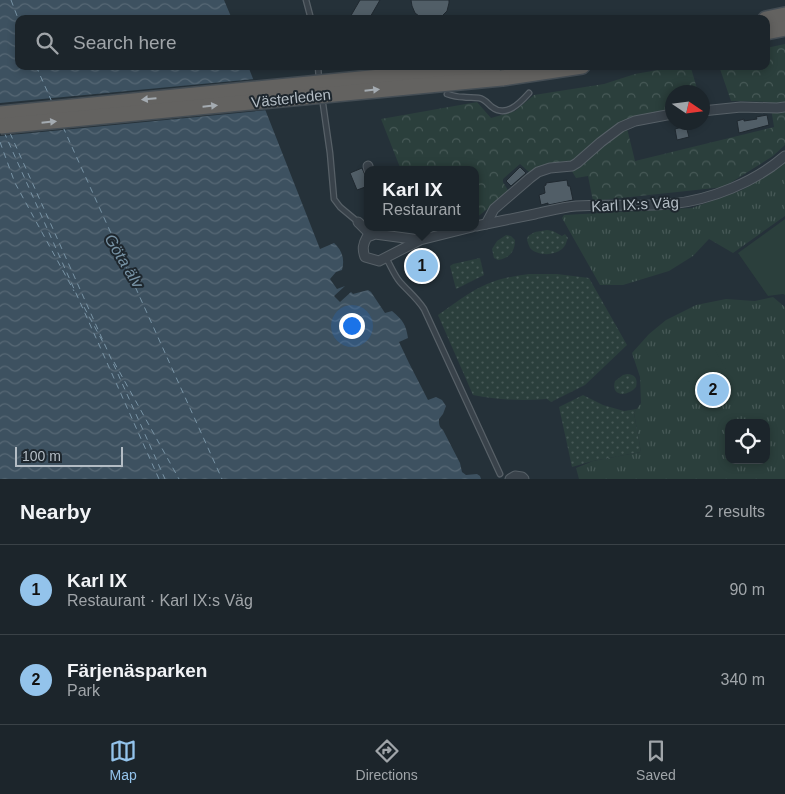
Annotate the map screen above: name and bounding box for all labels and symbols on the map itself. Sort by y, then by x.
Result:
street label: Västerleden [250,85,332,111]
north arrow [665,85,710,130]
one-way arrow [364,86,380,94]
one-way arrow [141,95,157,103]
one-way arrow [203,102,219,110]
one-way arrow [41,118,57,126]
street label: Karl IX:s Väg [591,193,679,215]
water label: Göta älv [101,231,147,292]
pin: 1 [406,247,438,285]
your location [339,313,365,339]
pin: 2 [697,371,729,409]
scale bar [15,444,122,467]

